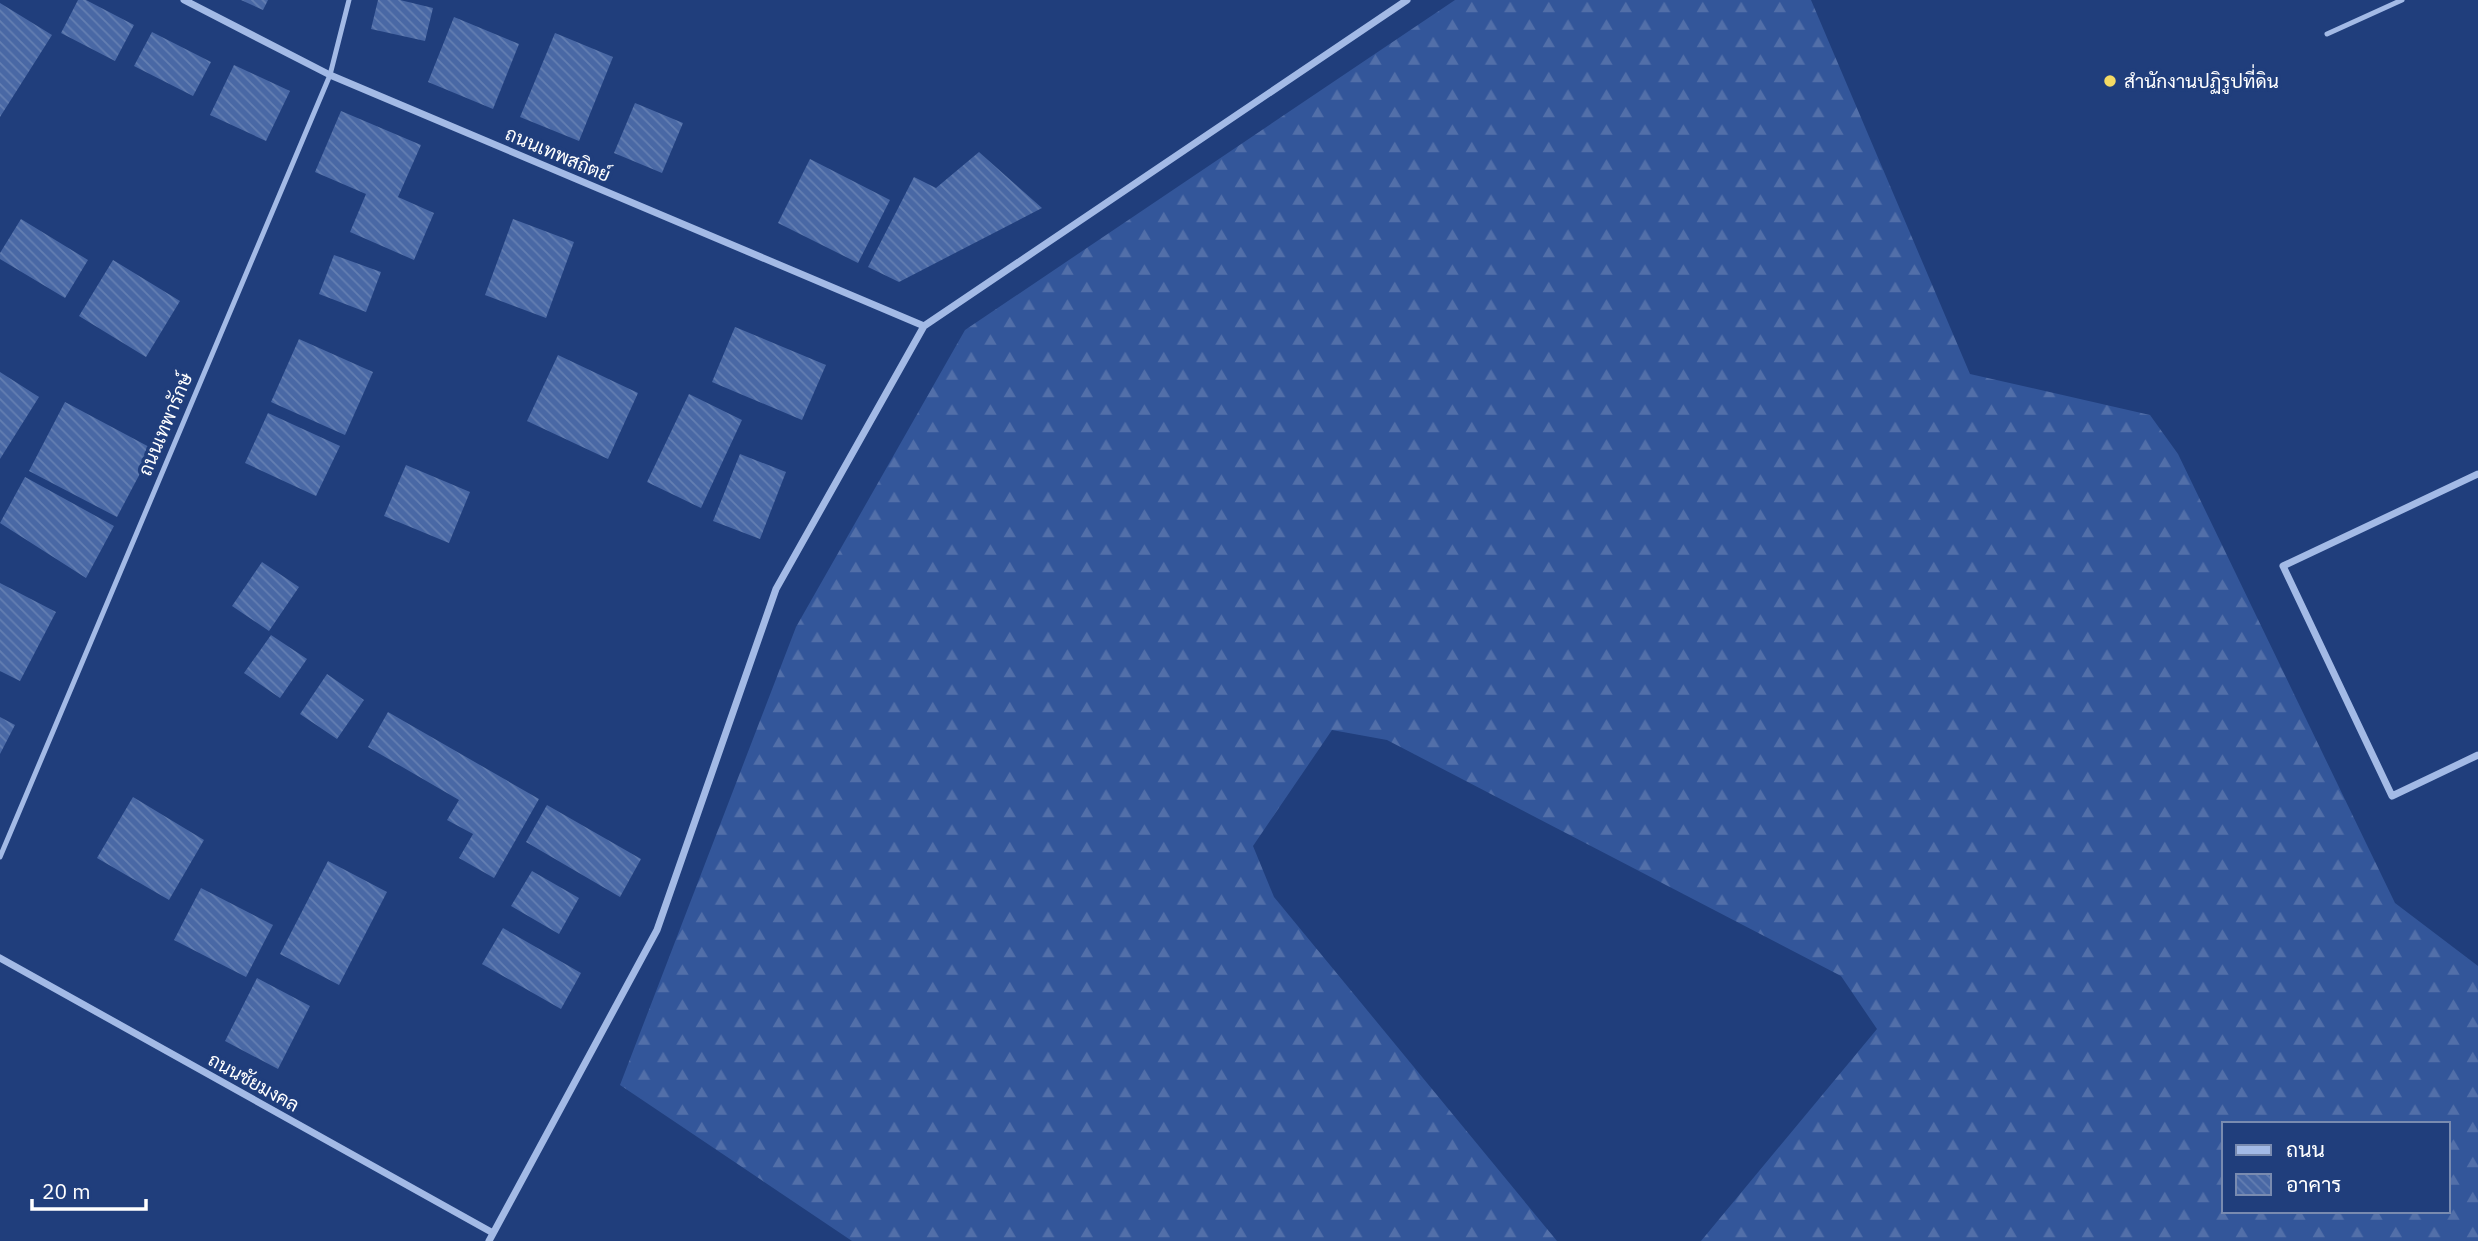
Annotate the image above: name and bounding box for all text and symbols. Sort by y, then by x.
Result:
place label: สำนักงานปฏิรูปที่ดิน [2124,64,2279,95]
marker: สำนักงานปฏิรูปที่ดิน [2102,73,2118,89]
street label: ถนนเทพสถิตย์ [502,121,614,187]
street label: ถนนเทพารักษ์ [133,368,198,479]
street label: ถนนชัยมงคล [204,1047,304,1117]
legend [2222,1122,2450,1213]
text: ถนน [2286,1135,2325,1163]
scale bar [32,1168,145,1212]
text: อาคาร [2286,1170,2342,1198]
text: 20 m [42,1177,91,1205]

